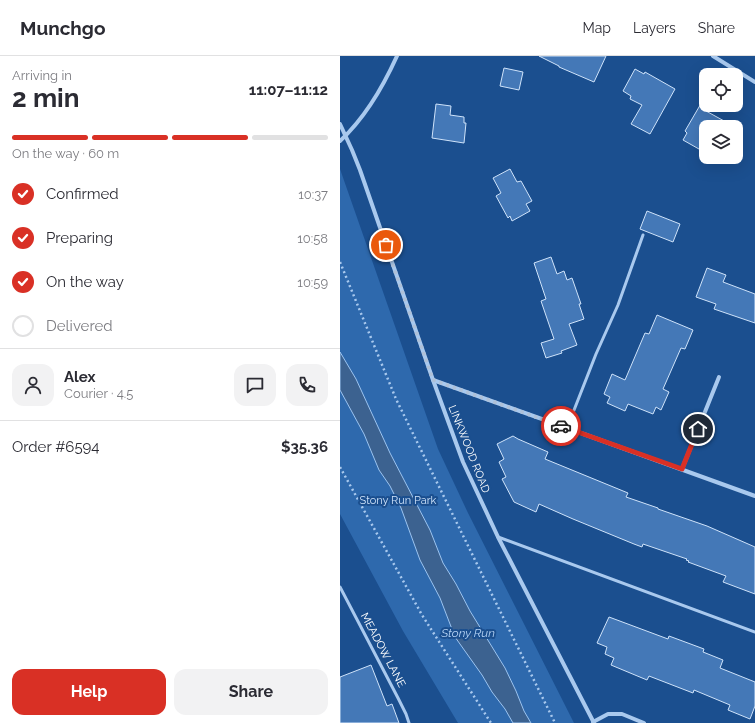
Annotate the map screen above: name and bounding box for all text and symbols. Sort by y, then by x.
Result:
text: Munchgo [20,17,105,39]
text: Map [583,20,611,36]
text: Layers [633,20,676,36]
text: Share [698,20,735,36]
text: Arriving in [12,68,72,83]
map controls [699,68,743,164]
button: locate [699,68,743,112]
text: 11:07–11:12 [249,81,328,99]
text: 2 min [12,83,79,113]
button: layers [699,120,743,164]
text: On the way · 60 m [12,146,119,161]
icon: check [12,183,34,205]
text: Confirmed [46,185,119,203]
text: 10:37 [298,187,328,202]
icon: check [12,227,34,249]
pin [369,228,403,262]
text: Preparing [46,229,113,247]
text: 10:58 [297,231,328,246]
icon: bag [375,234,397,256]
icon: check [12,271,34,293]
text: On the way [46,273,124,291]
text: 10:59 [297,275,328,290]
text: Delivered [46,317,113,335]
button: person [12,364,54,406]
button: chat [234,364,276,406]
button: phone [286,364,328,406]
text: Alex [64,368,95,386]
text: Courier · 4.5 [64,386,133,401]
street label: LINKWOOD ROAD [445,403,493,495]
courier [541,406,581,446]
pin [681,412,715,446]
icon: car [550,415,572,437]
icon: home [687,418,709,440]
text: Order #6594 [12,438,100,456]
text: $35.36 [281,438,328,456]
park label: Stony Run Park [360,494,437,507]
street label: MEADOW LANE [358,610,408,690]
water label: Stony Run [440,626,495,640]
button: Help [12,669,166,715]
button: Share [174,669,328,715]

